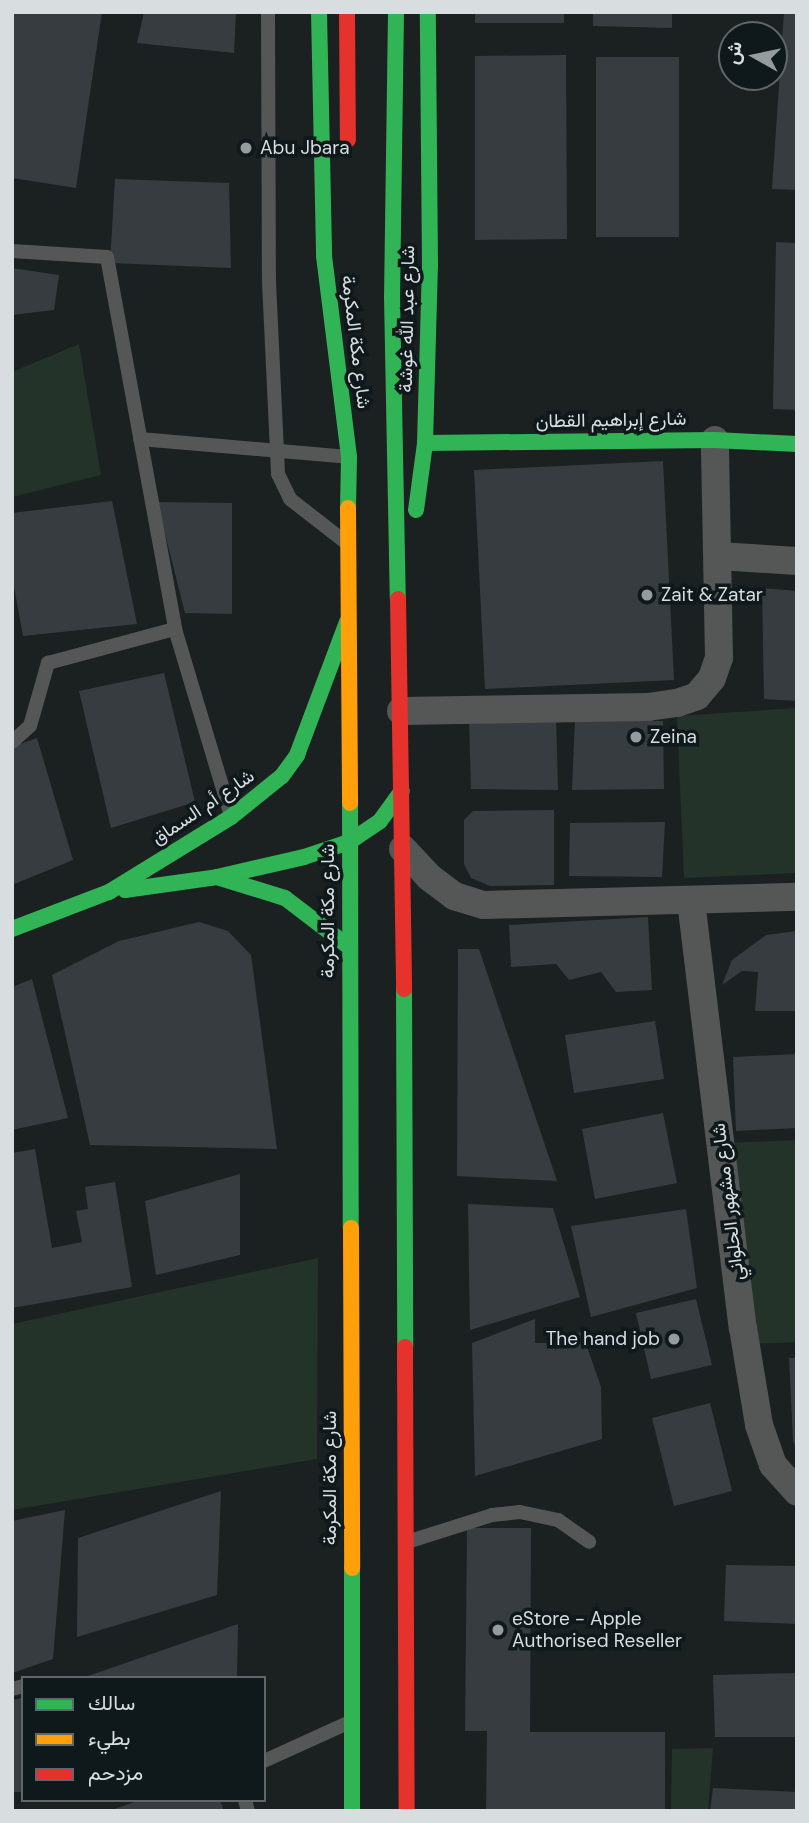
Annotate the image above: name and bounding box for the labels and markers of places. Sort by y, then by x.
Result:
place label: Abu Jbara [260,137,350,159]
marker: Abu Jbara [238,140,254,156]
place label: Zait & Zatar [661,584,763,606]
marker: Zait & Zatar [639,587,655,603]
place label: Zeina [650,726,697,748]
marker: Zeina [628,729,644,745]
place label: The hand job [546,1328,660,1350]
marker: The hand job [666,1331,682,1347]
place label: eStore - Apple Authorised Reseller [512,1608,682,1652]
marker: eStore - Apple Authorised Reseller [490,1622,506,1638]

